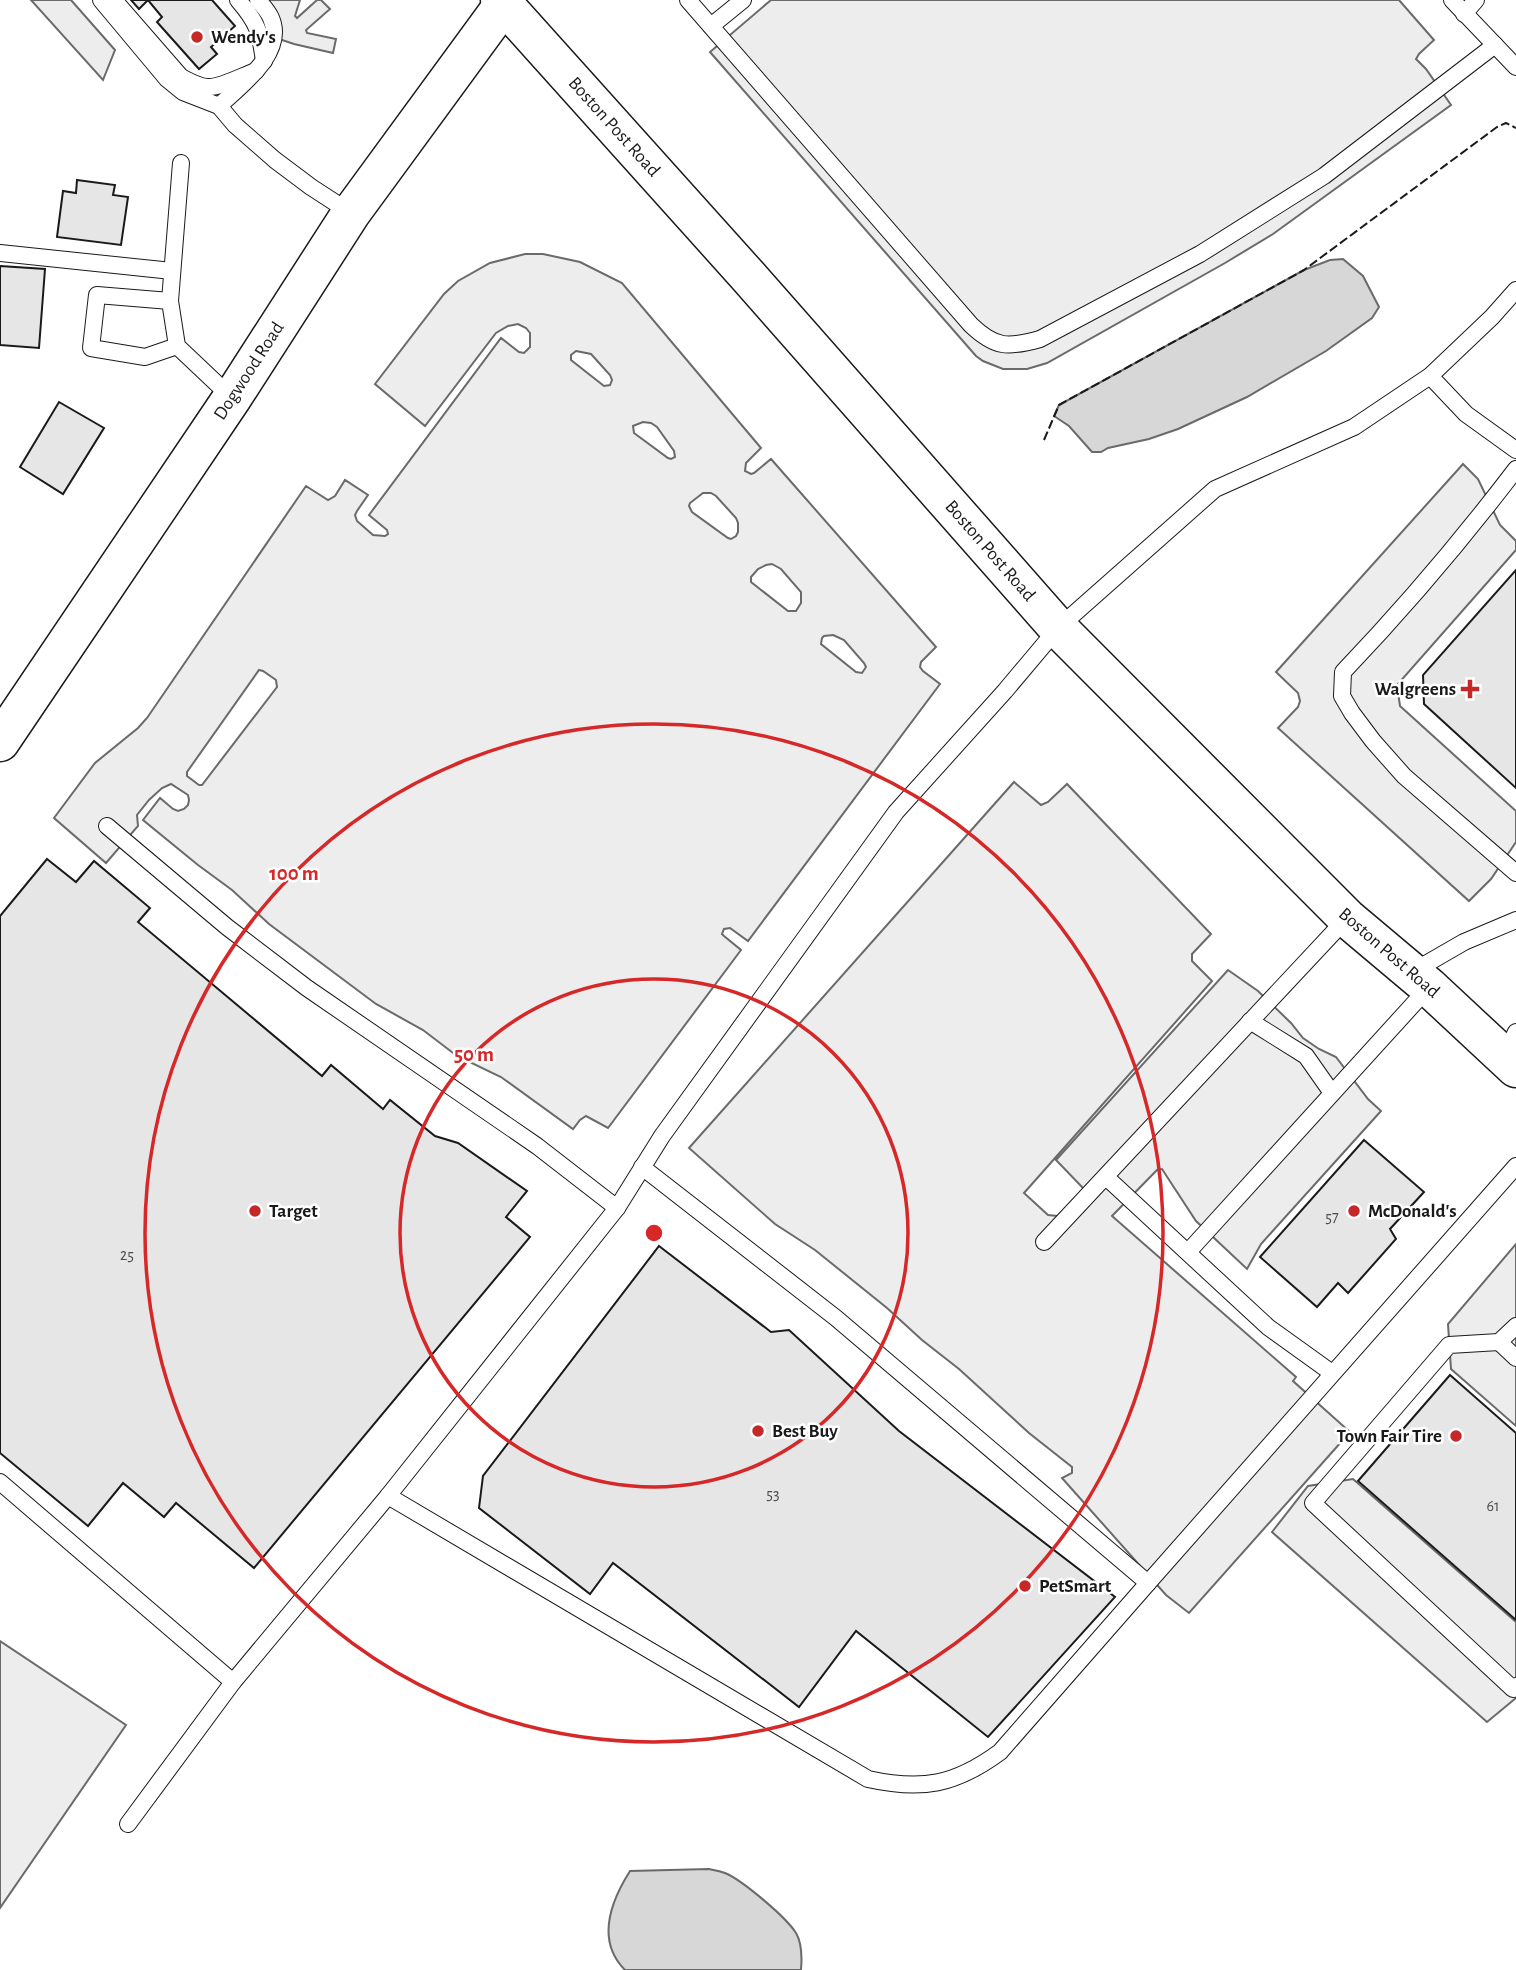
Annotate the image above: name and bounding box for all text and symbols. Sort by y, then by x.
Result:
place label: Wendy's [211,28,276,47]
marker: Wendy's [189,29,205,45]
street label: Boston Post Road [565,74,664,181]
street label: Dogwood Road [210,318,288,423]
street label: Boston Post Road [941,497,1039,605]
place label: Walgreens [1374,680,1456,699]
marker: Walgreens [1462,681,1478,697]
text: 100 m [269,863,319,884]
street label: Boston Post Road [1335,904,1443,1002]
text: 50 m [454,1044,494,1065]
place label: Target [269,1202,318,1221]
place label: McDonald's [1368,1202,1457,1221]
marker: Target [247,1203,263,1219]
marker: McDonald's [1346,1203,1362,1219]
house number: 57 [1325,1209,1339,1225]
centre of rings [642,1221,666,1245]
house number: 25 [120,1247,134,1263]
place label: Best Buy [772,1422,838,1441]
marker: Best Buy [750,1423,766,1439]
place label: Town Fair Tire [1336,1427,1442,1446]
marker: Town Fair Tire [1448,1428,1464,1444]
house number: 53 [766,1486,780,1502]
house number: 61 [1486,1498,1500,1514]
place label: PetSmart [1039,1577,1112,1596]
marker: PetSmart [1017,1578,1033,1594]

